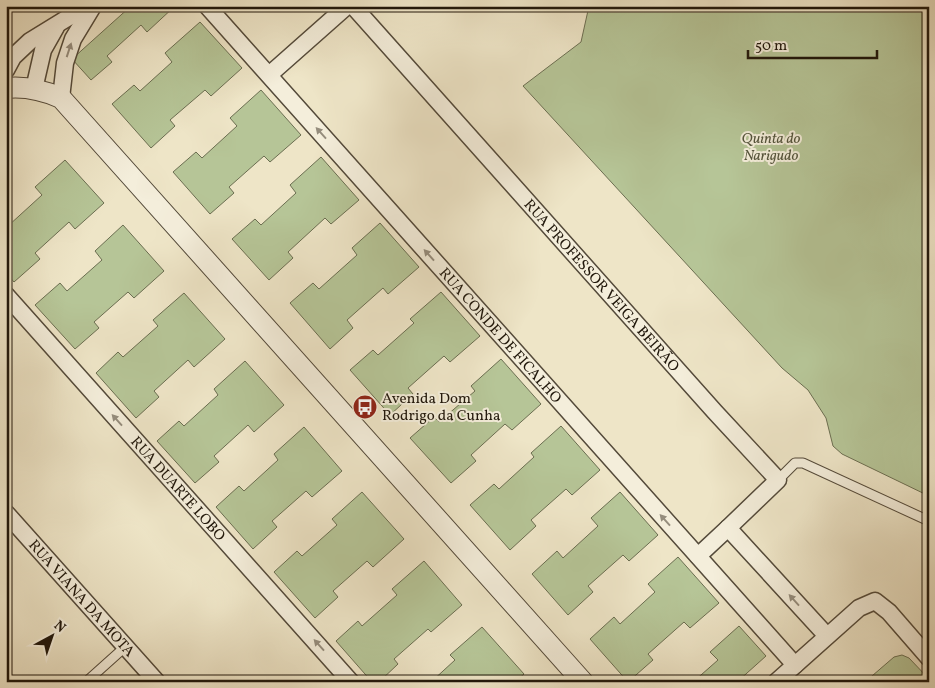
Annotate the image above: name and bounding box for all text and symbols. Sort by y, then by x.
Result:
scale bar [748,28,876,60]
text: 50 m [755,36,787,57]
one-way arrow [66,42,73,57]
one-way arrow [315,127,326,140]
park label: Quinta do Narigudo [742,129,801,167]
street label: RUA PROFESSOR VEIGA BEIRÃO [518,195,684,377]
one-way arrow [423,249,435,261]
street label: RUA CONDE DE FICALHO [433,264,566,409]
place label: Avenida Dom Rodrigo da Cunha [382,389,500,427]
bus stop icon: Avenida Dom Rodrigo da Cunha [352,394,378,420]
one-way arrow [112,413,123,426]
street label: RUA DUARTE LOBO [125,432,230,546]
one-way arrow [659,514,671,526]
street label: RUA VIANA DA MOTA [25,535,139,659]
one-way arrow [788,595,800,607]
north arrow [28,610,78,660]
one-way arrow [313,640,325,652]

